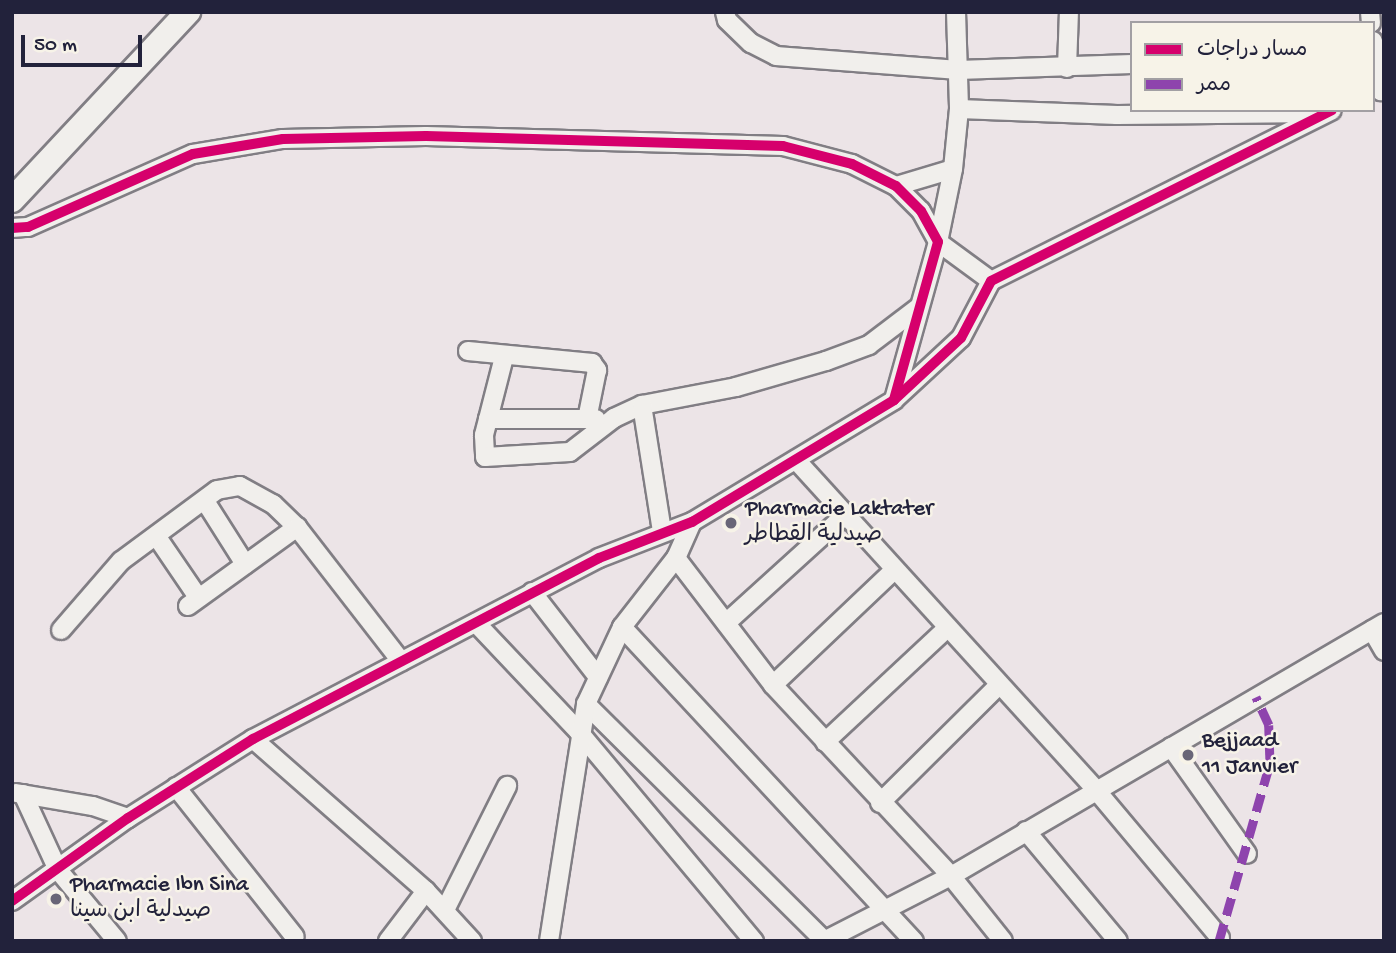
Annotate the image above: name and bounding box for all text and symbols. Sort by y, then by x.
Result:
scale bar [24,21,145,65]
legend [1130,21,1375,112]
text: 50 m [34,34,77,59]
text: مسار دراجات [1197,39,1307,64]
text: ممر [1197,74,1231,99]
place label: Pharmacie Laktater صيدلية القطاطر [745,496,933,550]
marker: Pharmacie Laktater صيدلية القطاطر [723,515,739,531]
place label: Bejjaad 11 Janvier [1202,728,1297,782]
marker: Bejjaad 11 Janvier [1180,747,1196,763]
place label: Pharmacie Ibn Sina صيدلية ابن سينا [70,872,249,926]
marker: Pharmacie Ibn Sina صيدلية ابن سينا [48,891,64,907]

